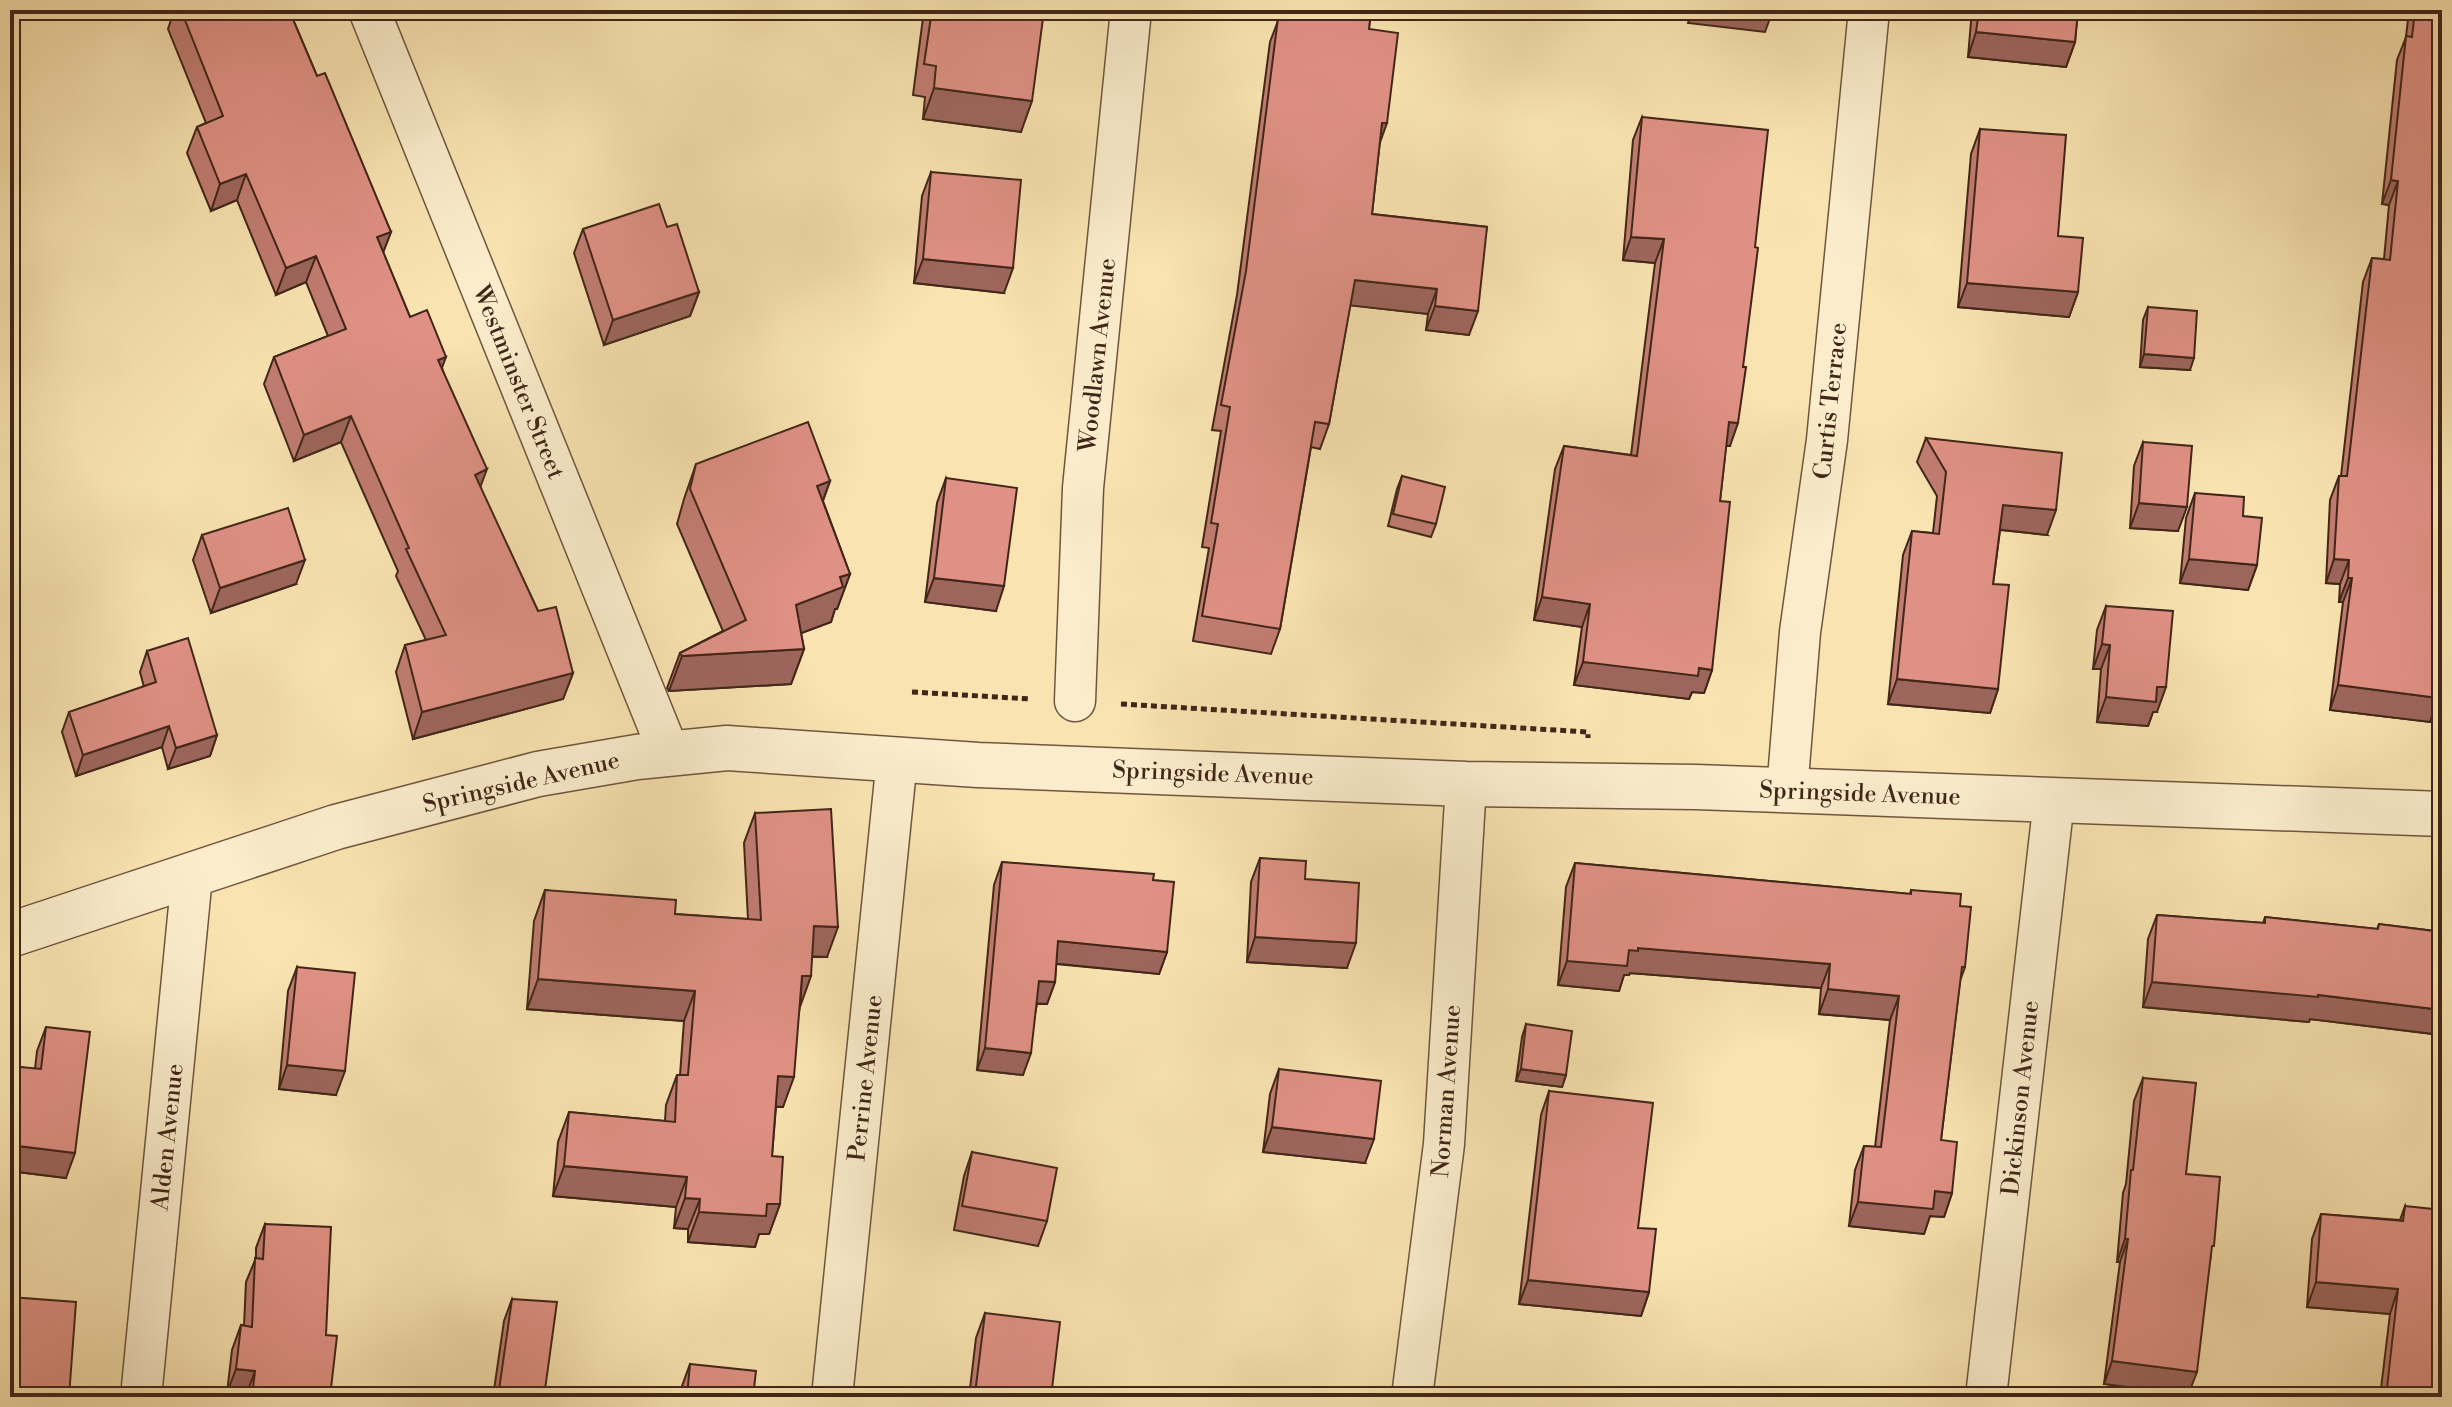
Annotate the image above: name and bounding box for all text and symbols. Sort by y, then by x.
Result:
street label: Woodlawn Avenue [1073,257,1123,454]
street label: Westminster Street [465,280,571,484]
street label: Curtis Terrace [1808,321,1854,481]
street label: Springside Avenue [420,746,623,820]
street label: Springside Avenue [1112,755,1314,793]
street label: Springside Avenue [1759,775,1961,813]
street label: Perrine Avenue [842,993,890,1163]
street label: Dickinson Avenue [1996,999,2046,1197]
street label: Norman Avenue [1426,1004,1468,1179]
street label: Alden Avenue [145,1062,191,1213]

